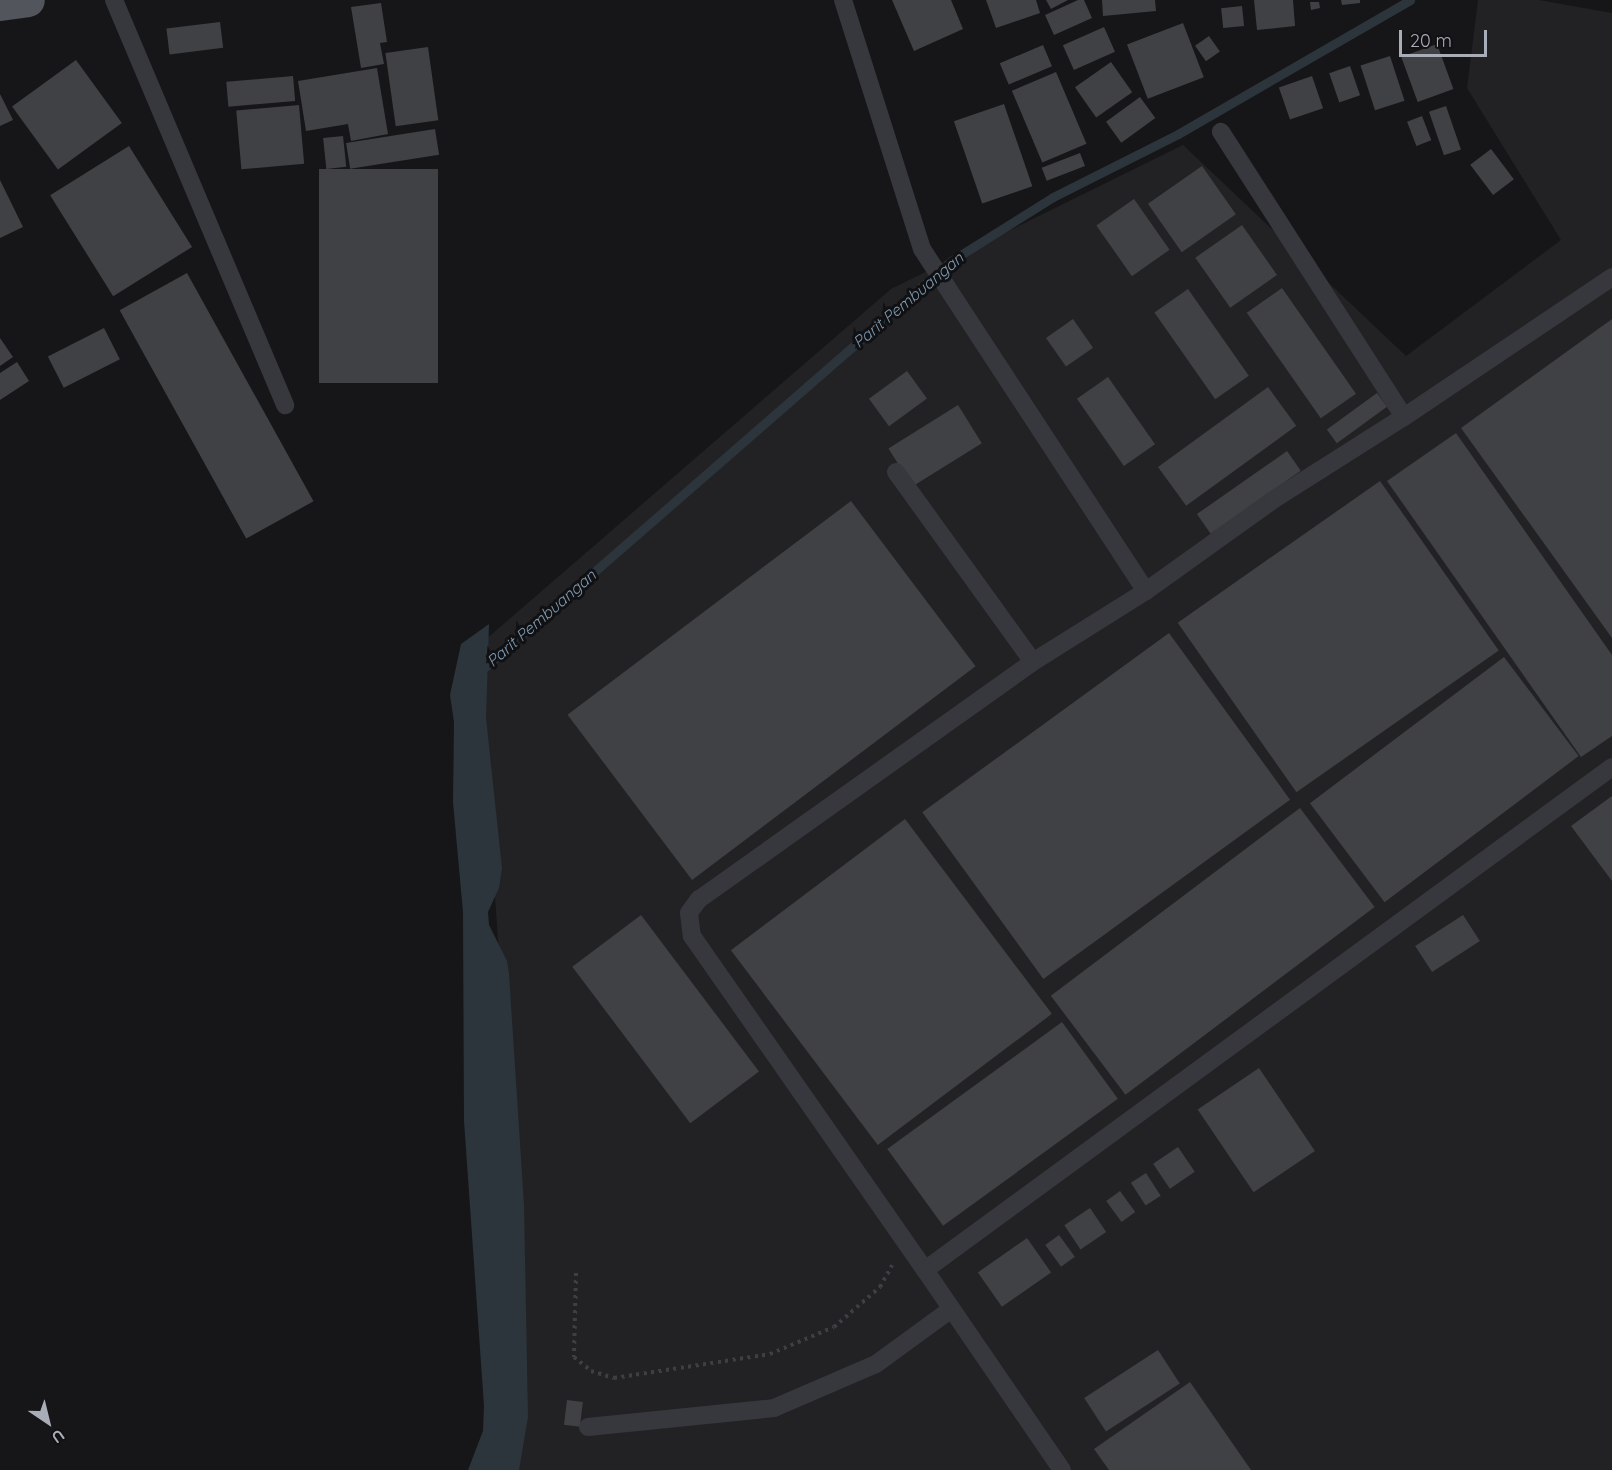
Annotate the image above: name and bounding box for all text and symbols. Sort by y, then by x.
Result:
scale bar [1402,18,1490,56]
text: 20 m [1410,29,1452,52]
water label: Parit Pembuangan [849,248,967,352]
water label: Parit Pembuangan [483,565,599,671]
north arrow [18,1392,78,1452]
text: U [48,1425,69,1448]

